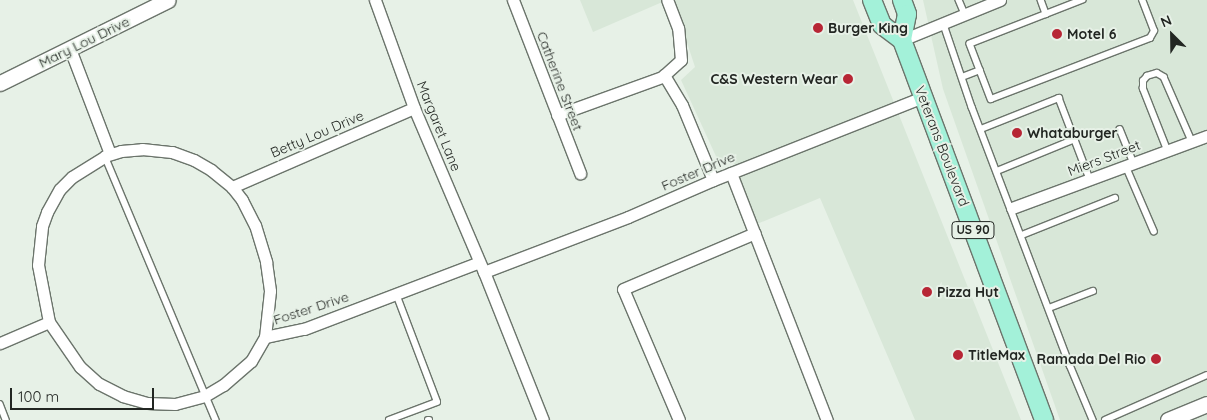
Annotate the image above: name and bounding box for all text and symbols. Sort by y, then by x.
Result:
north arrow [1147,10,1197,60]
text: N [1158,11,1174,31]
street label: Mary Lou Drive [36,13,132,71]
place label: Burger King [828,20,908,36]
marker: Burger King [812,22,824,34]
place label: Motel 6 [1067,26,1117,42]
marker: Motel 6 [1051,28,1063,40]
street label: Catherine Street [533,29,587,133]
place label: C&S Western Wear [711,71,838,87]
marker: C&S Western Wear [842,73,854,85]
street label: Margaret Lane [413,78,465,174]
street label: Veterans Boulevard [911,83,973,209]
street label: Betty Lou Drive [268,107,366,161]
place label: Whataburger [1027,125,1118,141]
marker: Whataburger [1011,127,1023,139]
street label: Miers Street [1065,136,1143,180]
street label: Foster Drive [659,148,737,194]
road number: US 90 [950,220,996,240]
place label: Pizza Hut [937,284,999,300]
marker: Pizza Hut [921,286,933,298]
street label: Foster Drive [271,288,351,328]
place label: TitleMax [968,347,1025,363]
marker: TitleMax [952,349,964,361]
place label: Ramada Del Rio [1037,351,1146,367]
marker: Ramada Del Rio [1150,353,1162,365]
scale bar [12,378,156,410]
text: 100 m [18,387,59,406]

